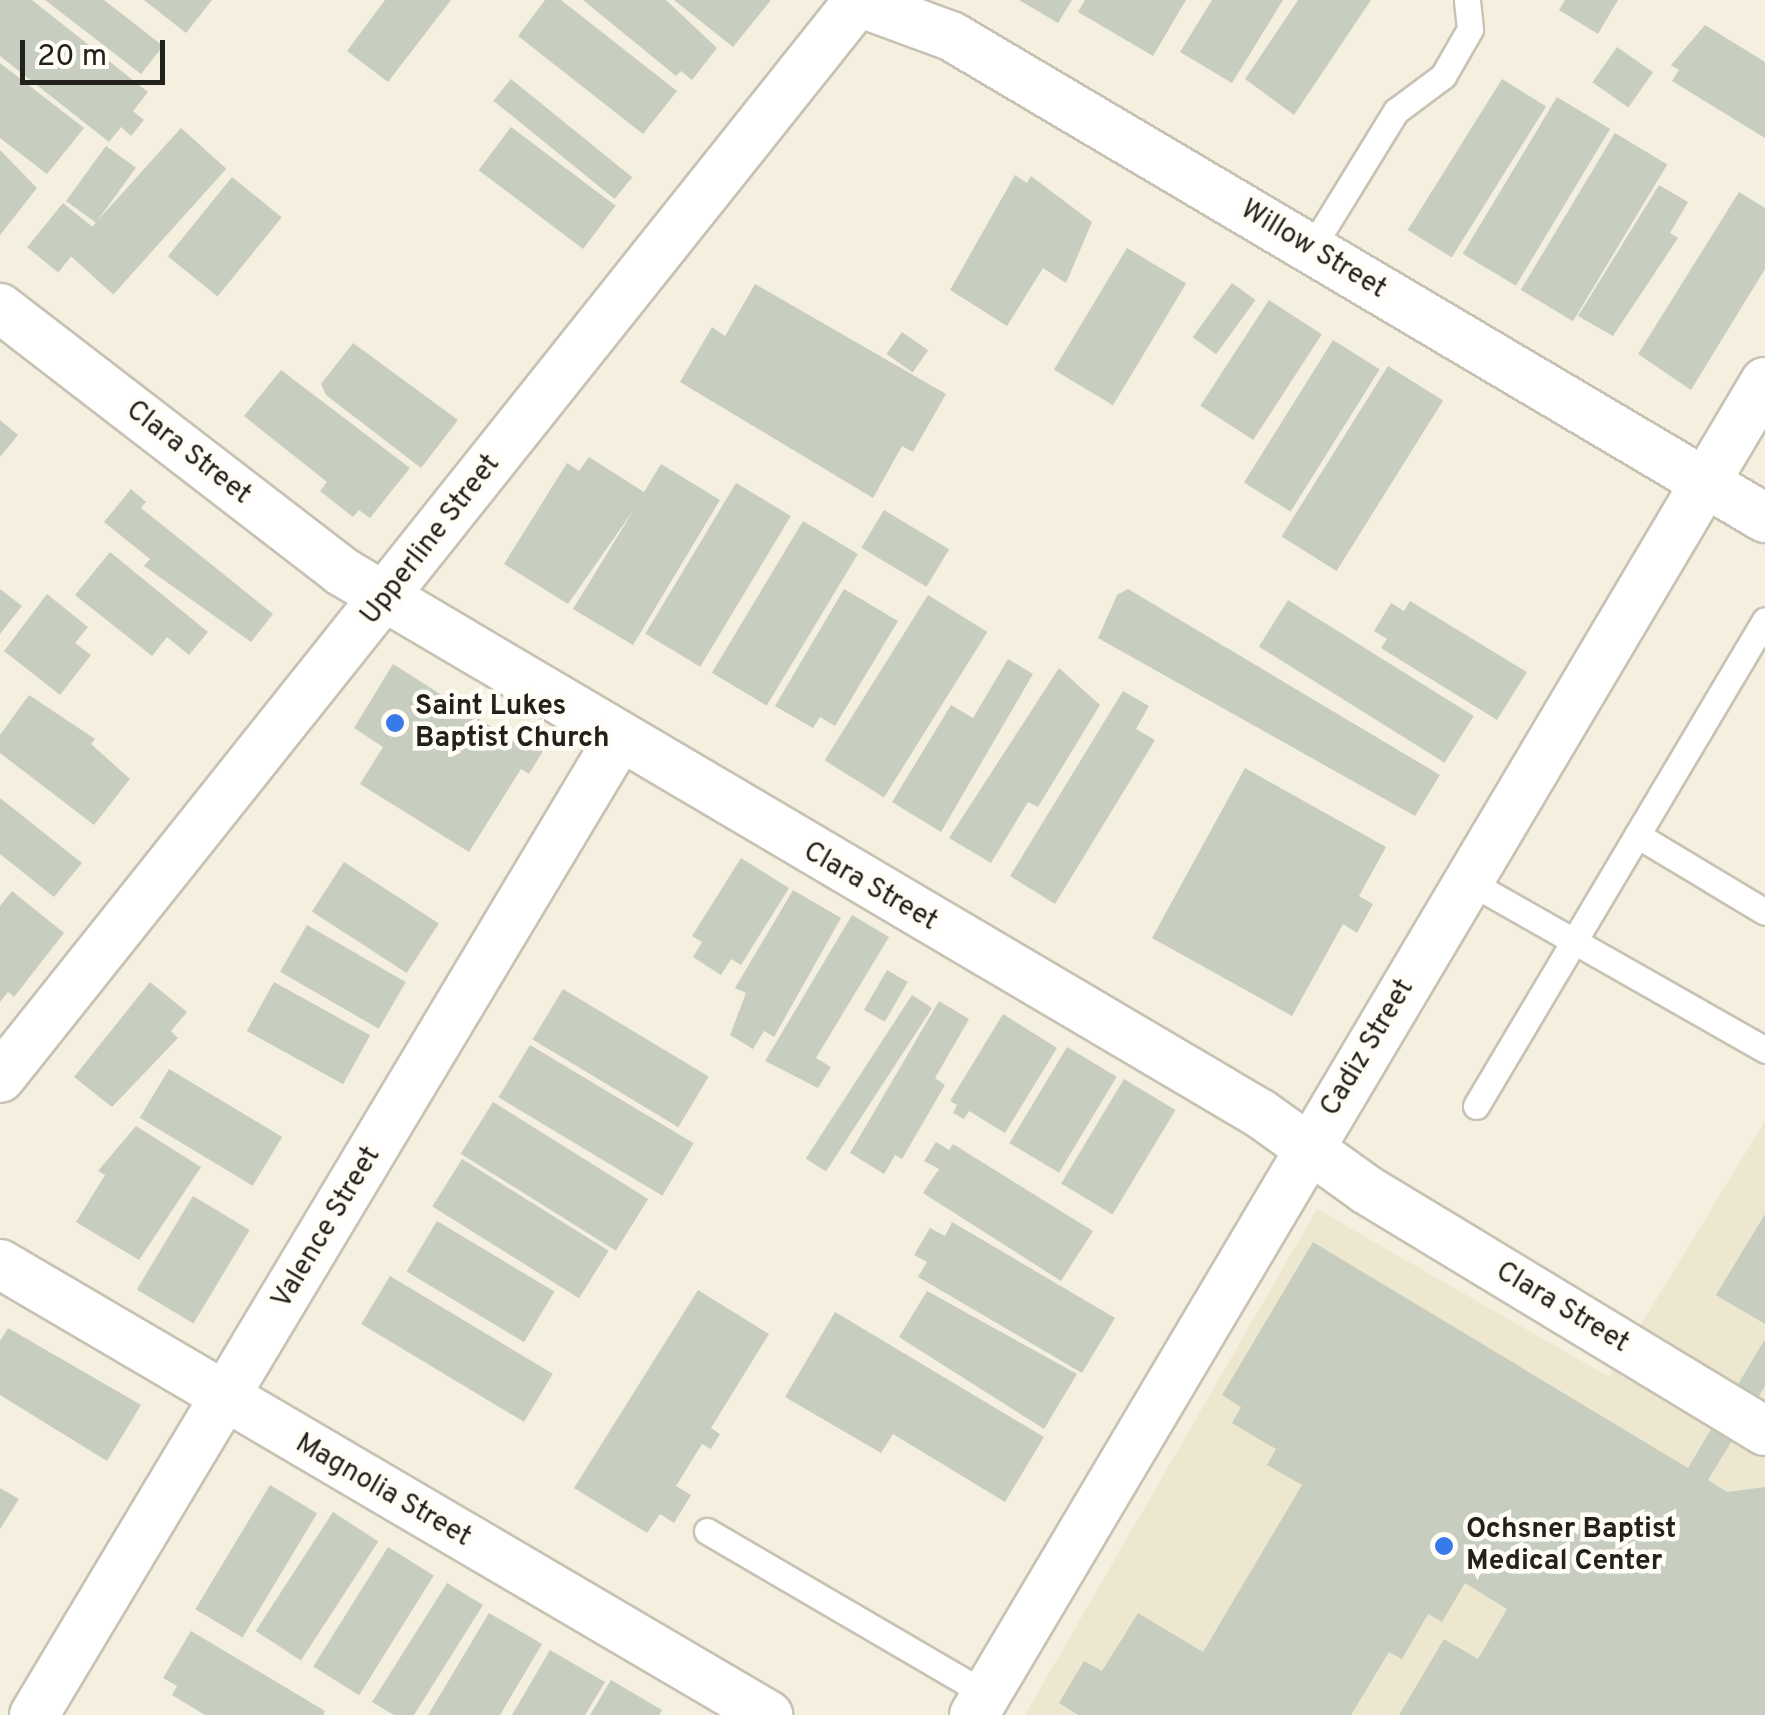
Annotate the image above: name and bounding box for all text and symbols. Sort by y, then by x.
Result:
scale bar [25,20,170,82]
text: 20 m [37,39,107,76]
street label: Willow Street [1234,193,1392,307]
street label: Clara Street [119,394,257,512]
street label: Upperline Street [354,448,508,632]
place label: Saint Lukes Baptist Church [415,690,610,756]
marker: Saint Lukes Baptist Church [384,712,406,734]
street label: Clara Street [797,835,943,939]
street label: Cadiz Street [1314,973,1422,1123]
street label: Valence Street [266,1141,388,1315]
street label: Clara Street [1489,1255,1635,1361]
street label: Magnolia Street [289,1427,477,1555]
place label: Ochsner Baptist Medical Center [1466,1513,1676,1579]
marker: Ochsner Baptist Medical Center [1431,1533,1457,1559]

